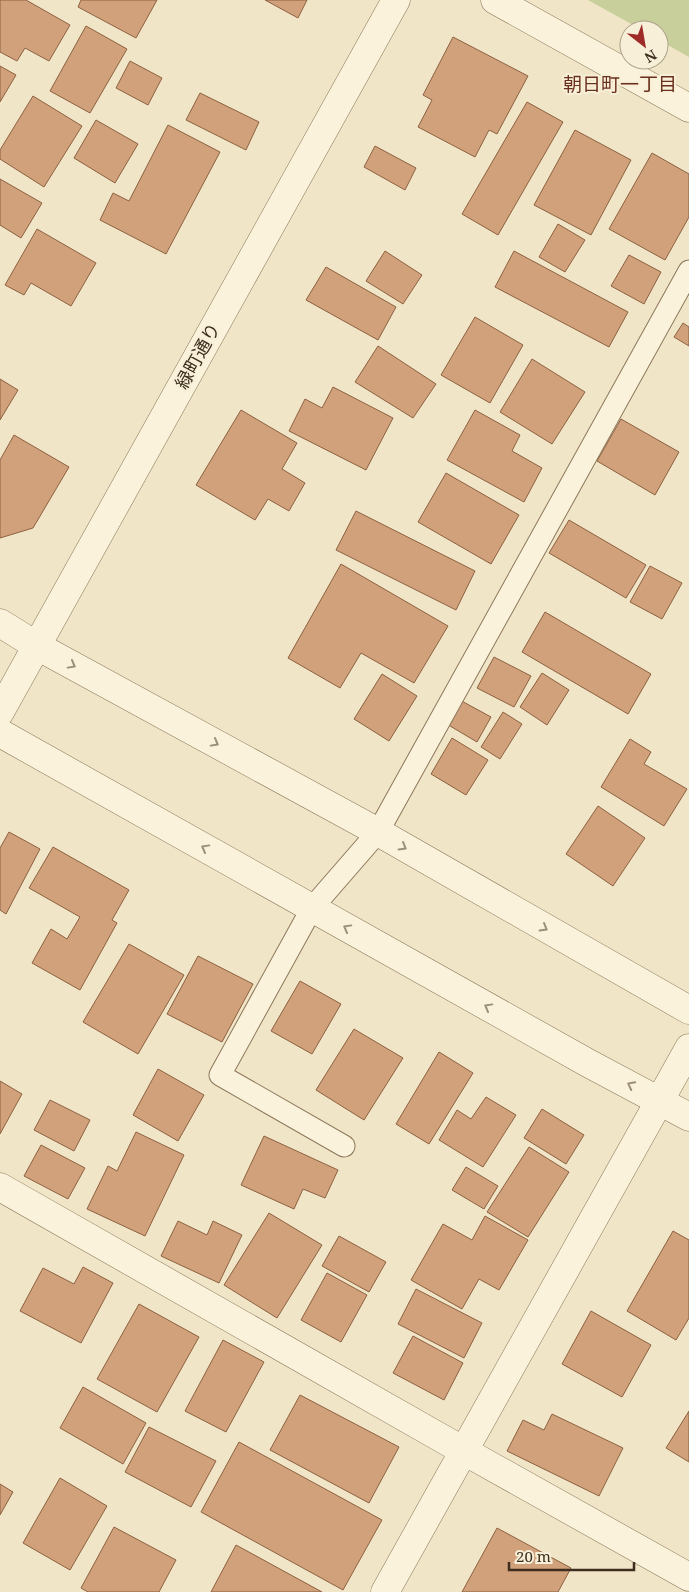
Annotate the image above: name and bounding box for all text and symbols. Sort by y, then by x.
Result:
north arrow [619,20,669,70]
text: N [641,46,661,68]
district label: 朝日町一丁目 [563,71,677,97]
street label: 緑町通り [169,318,225,393]
one-way arrow [67,659,76,669]
one-way arrow [210,737,219,747]
one-way arrow [398,840,407,850]
one-way arrow [201,844,210,854]
one-way arrow [539,922,548,932]
one-way arrow [343,924,352,934]
one-way arrow [485,1004,494,1014]
one-way arrow [627,1081,636,1091]
scale bar [509,1540,634,1572]
text: 20 m [516,1546,551,1566]

